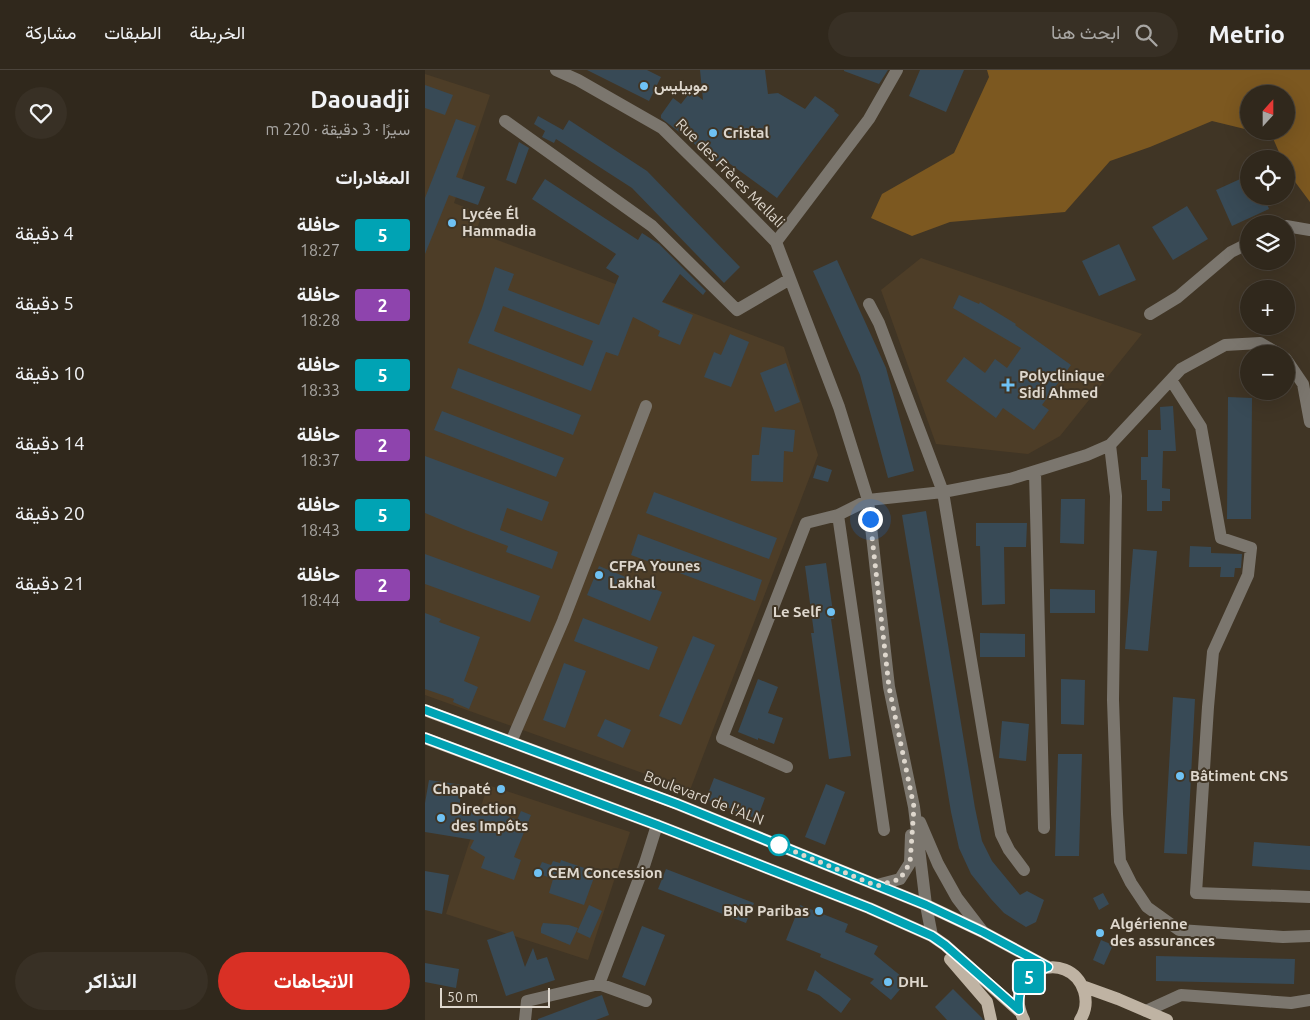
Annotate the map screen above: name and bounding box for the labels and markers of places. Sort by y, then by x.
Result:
place label: موبيليس [654,77,708,95]
marker: موبيليس [638,80,650,92]
place label: Cristal [723,124,769,141]
marker: Cristal [707,127,719,139]
place label: Lycée Él Hammadia [462,205,536,239]
marker: Lycée Él Hammadia [446,217,458,229]
place label: Polyclinique Sidi Ahmed [1019,367,1105,401]
marker: Polyclinique Sidi Ahmed [1001,378,1015,392]
place label: CFPA Younes Lakhal [609,557,700,591]
marker: CFPA Younes Lakhal [593,569,605,581]
place label: Le Self [773,603,822,620]
marker: Le Self [825,606,837,618]
place label: Bâtiment CNS [1190,767,1288,784]
marker: Bâtiment CNS [1174,770,1186,782]
place label: Chapaté [432,780,491,797]
marker: Chapaté [495,783,507,795]
place label: Direction des Impôts [451,800,528,834]
marker: Direction des Impôts [435,812,447,824]
unlabelled marker [768,834,790,856]
place label: CEM Concession [548,864,663,881]
marker: CEM Concession [532,867,544,879]
place label: BNP Paribas [723,902,809,919]
marker: BNP Paribas [813,905,825,917]
place label: Algérienne des assurances [1110,915,1215,949]
marker: Algérienne des assurances [1094,927,1106,939]
place label: DHL [898,973,928,990]
marker: DHL [882,976,894,988]

